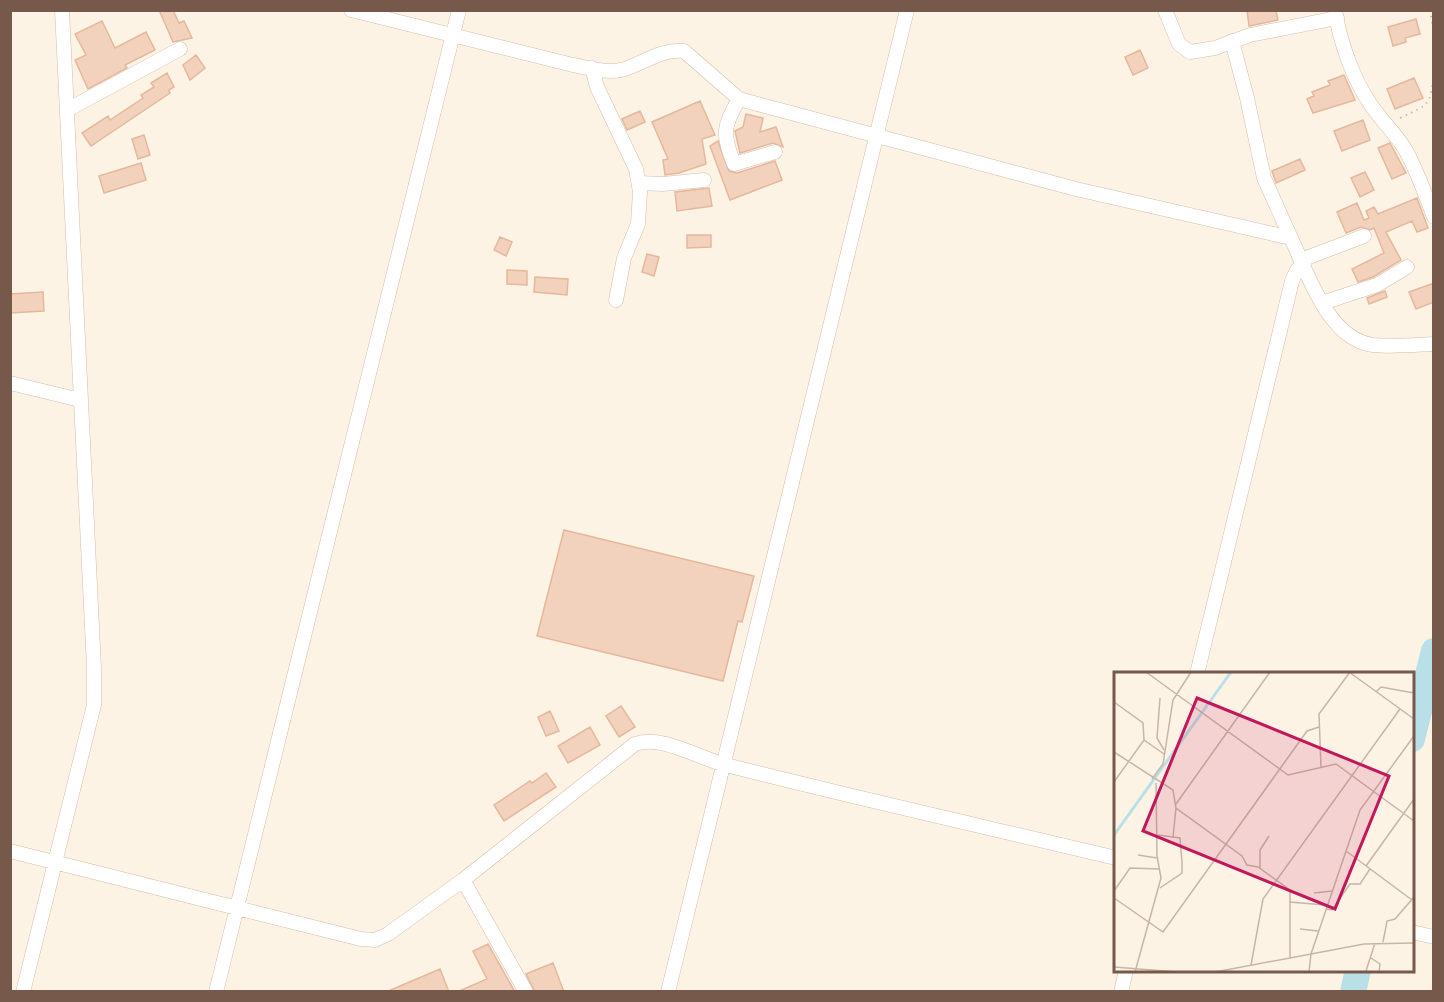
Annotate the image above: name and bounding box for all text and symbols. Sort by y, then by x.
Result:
inset map [1114,672,1414,972]

